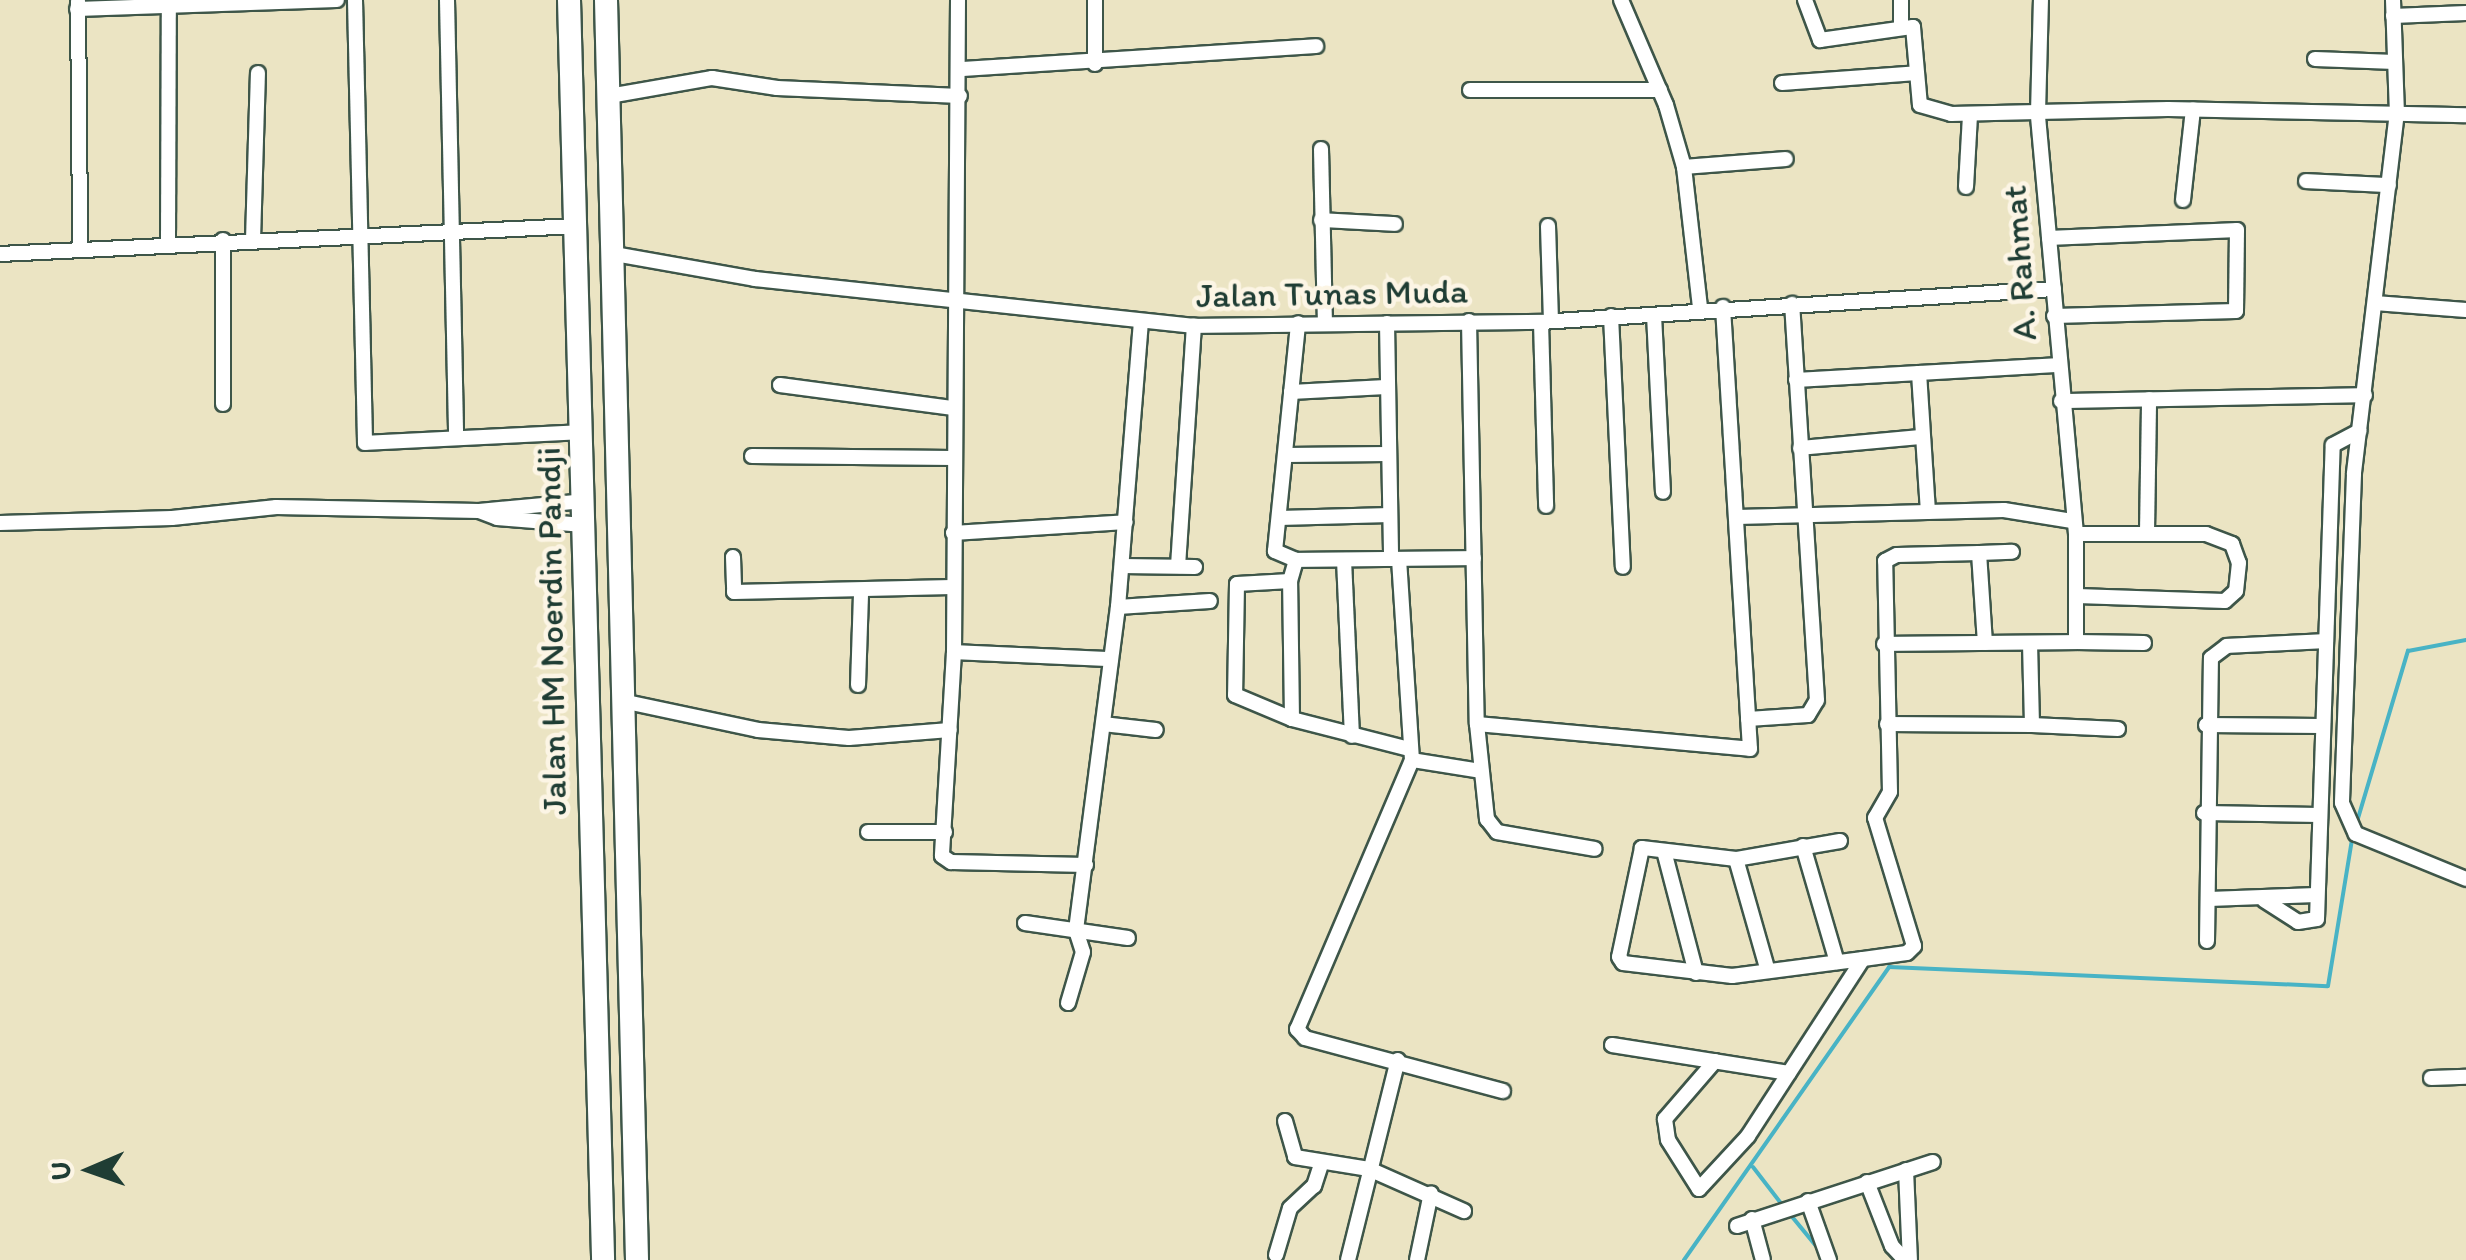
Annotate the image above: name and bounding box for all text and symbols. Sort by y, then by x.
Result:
street label: A. Rahmat [1993,184,2045,342]
street label: Jalan Tunas Muda [1197,270,1467,316]
street label: Jalan HM Noerdin Pandji [527,446,575,816]
north arrow [40,1120,140,1220]
text: U [43,1161,77,1181]

